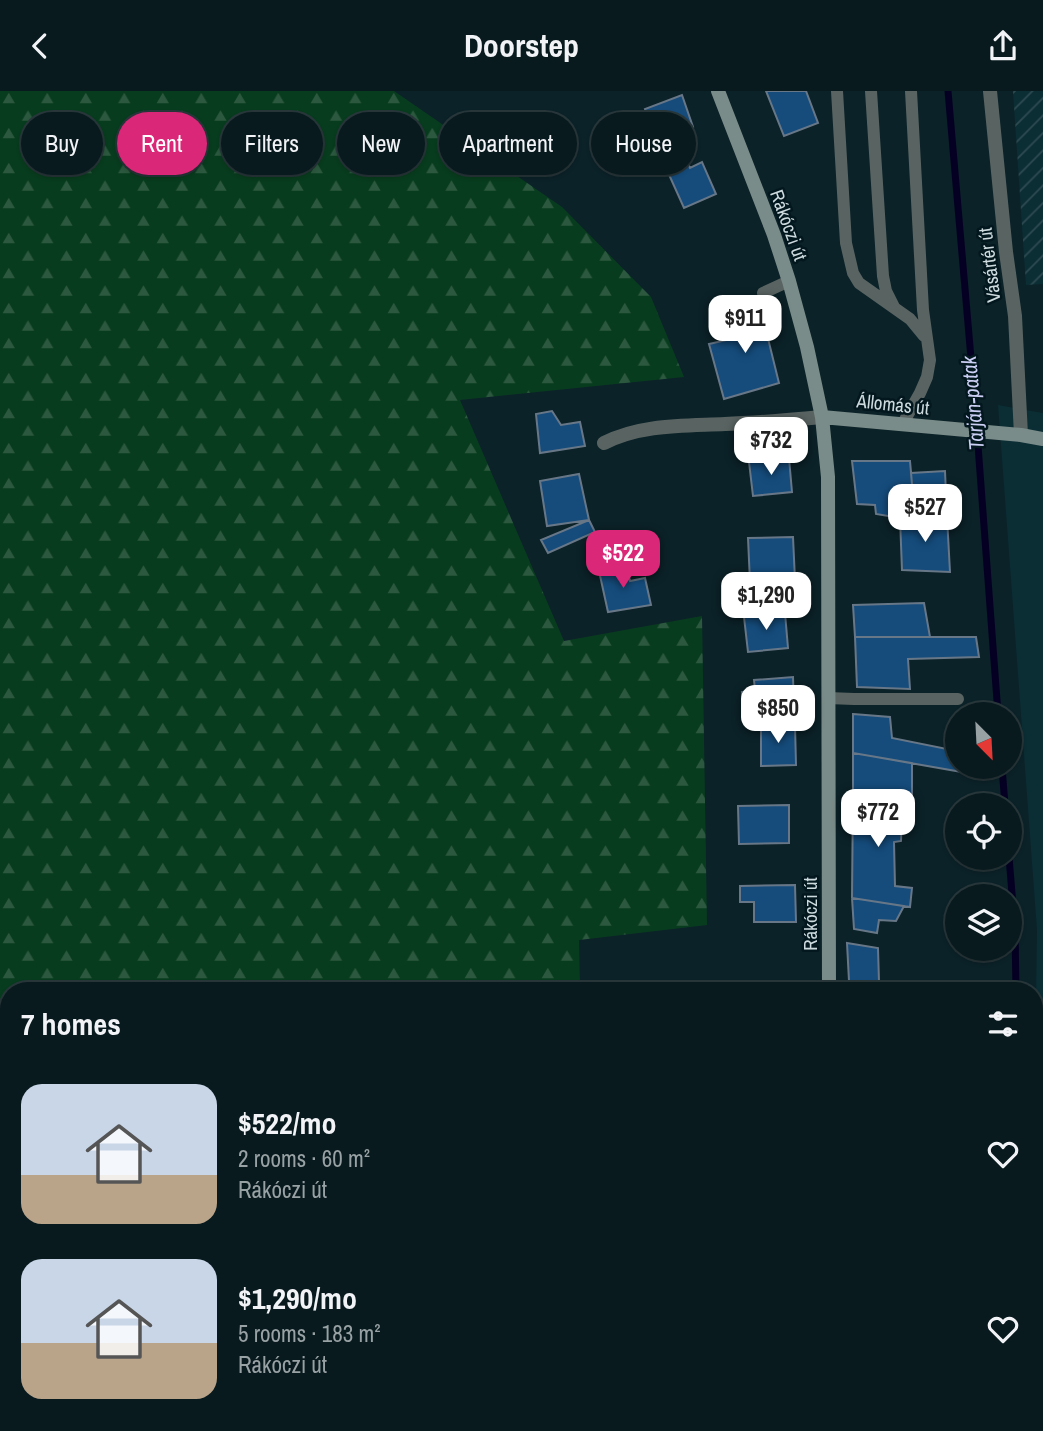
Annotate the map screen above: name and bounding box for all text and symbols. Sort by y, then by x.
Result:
text: Doorstep [464,24,579,67]
icon: back [21,27,59,65]
icon: share [984,27,1022,65]
chip: Buy [21,112,103,175]
chip: Rent [117,112,207,175]
chip: Filters [221,112,323,175]
chip: New [337,112,425,175]
chip: Apartment [439,112,577,175]
chip: House [591,112,696,175]
street label: Rákóczi út [764,186,814,265]
street label: Vásártér út [971,226,1006,304]
pin: $911 [704,295,786,355]
text: $911 [725,302,765,333]
water label: Tarján-patak [954,353,991,451]
street label: Állomás út [854,387,931,421]
pin: $732 [730,417,812,477]
text: $732 [750,424,792,455]
pin: $527 [884,484,966,544]
text: $527 [904,491,946,522]
pin: $522 [582,531,664,590]
text: $522 [602,537,644,568]
pin: $1,290 [709,573,823,632]
text: $1,290 [737,579,795,610]
pin: $850 [737,685,819,745]
text: $850 [757,692,799,723]
north arrow [945,702,1022,779]
map controls [945,702,1022,961]
pin: $772 [837,789,919,849]
button: locate [945,793,1022,870]
text: $772 [857,796,899,827]
street label: Rákóczi út [797,877,823,951]
button: layers [945,884,1022,961]
text: 7 homes [21,1004,121,1044]
icon: filters [984,1005,1022,1043]
text: $522/mo [238,1103,336,1143]
icon: home [77,1112,161,1196]
icon: heart [984,1135,1022,1173]
text: 2 rooms · 60 m² [238,1143,370,1174]
text: Rákóczi út [238,1174,327,1205]
text: $1,290/mo [238,1278,357,1318]
icon: home [77,1287,161,1371]
icon: heart [984,1310,1022,1348]
text: 5 rooms · 183 m² [238,1318,381,1349]
text: Rákóczi út [238,1349,327,1380]

